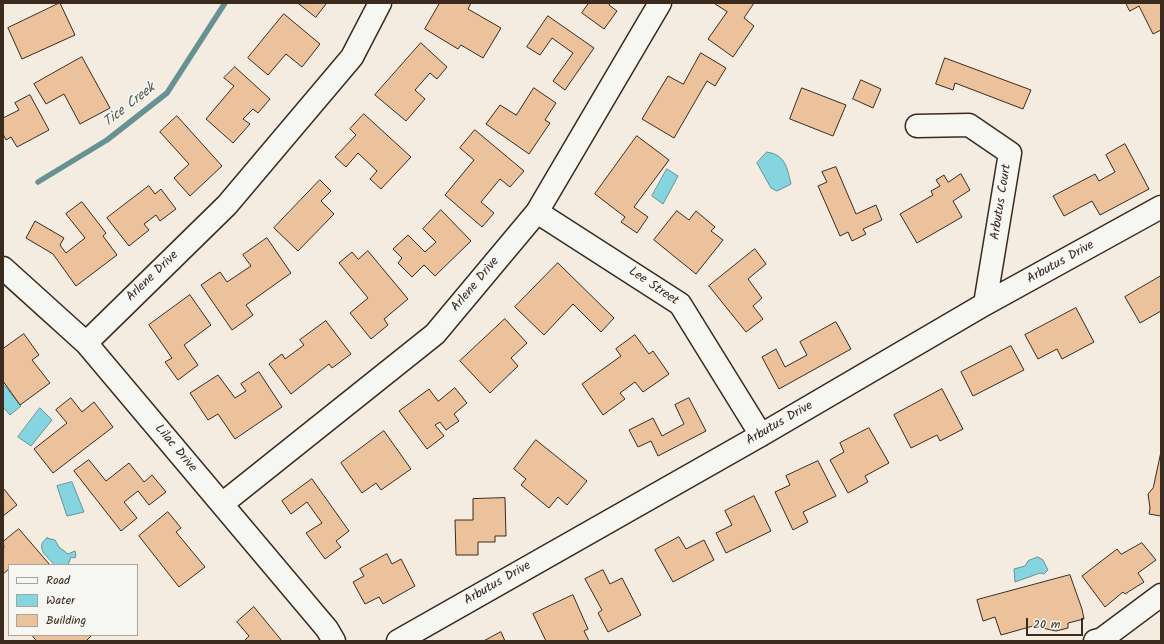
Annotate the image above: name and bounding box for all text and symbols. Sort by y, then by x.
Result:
water label: Tice Creek [101,81,159,131]
street label: Arbutus Court [988,163,1016,241]
street label: Arbutus Drive [1025,238,1097,288]
street label: Arlene Drive [124,248,182,306]
street label: Arlene Drive [449,255,503,315]
street label: Lee Street [625,265,681,309]
street label: Arbutus Drive [744,399,816,449]
street label: Lilac Drive [151,422,199,476]
street label: Arbutus Drive [462,559,534,609]
legend [8,564,138,636]
text: Road [46,571,70,590]
text: Water [46,591,75,610]
scale bar [1028,610,1085,636]
text: Building [46,611,86,630]
text: 20 m [1033,615,1060,634]

